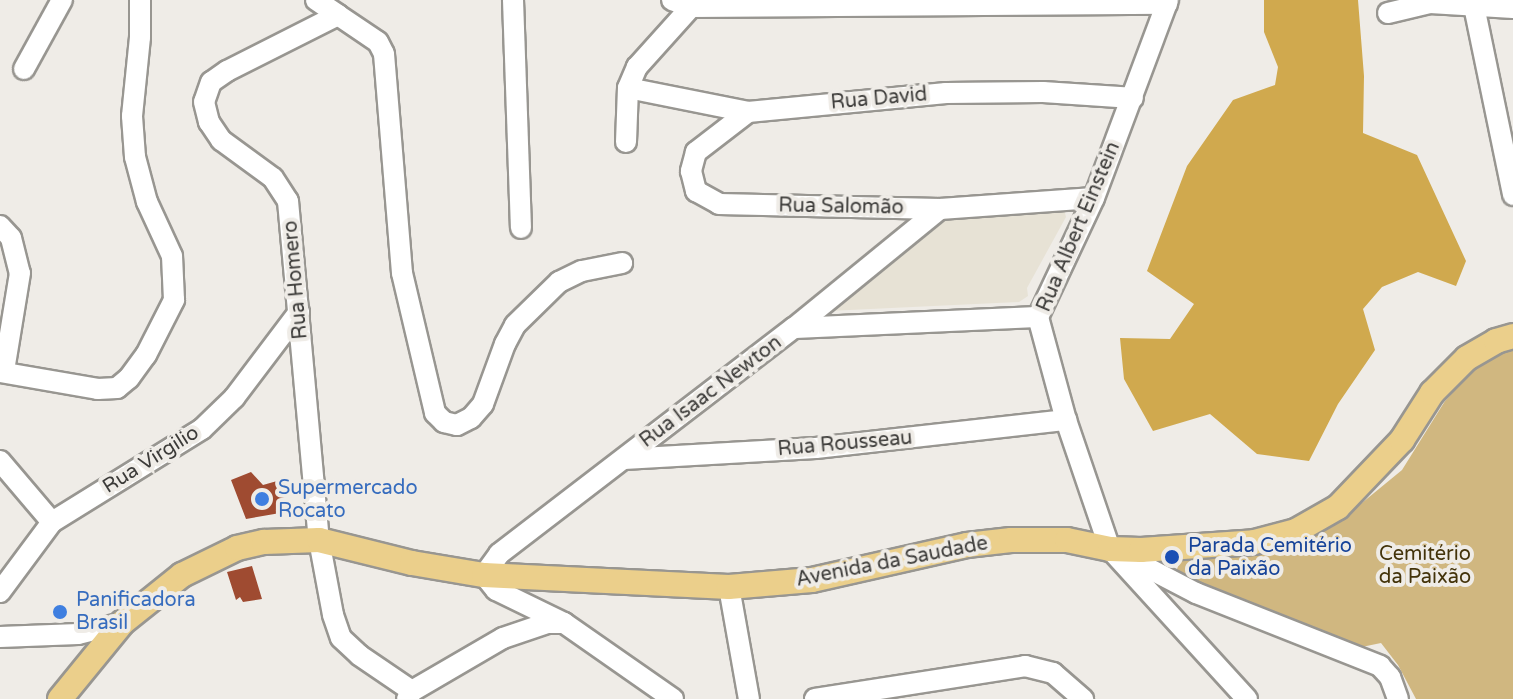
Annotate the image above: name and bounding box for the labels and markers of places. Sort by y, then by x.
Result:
place label: Supermercado Rocato [278,476,418,523]
marker: Supermercado Rocato [253,490,271,508]
place label: Parada Cemitério da Paixão [1188,534,1352,581]
marker: Parada Cemitério da Paixão [1163,548,1181,566]
place label: Panificadora Brasil [76,588,196,635]
marker: Panificadora Brasil [51,603,69,621]

